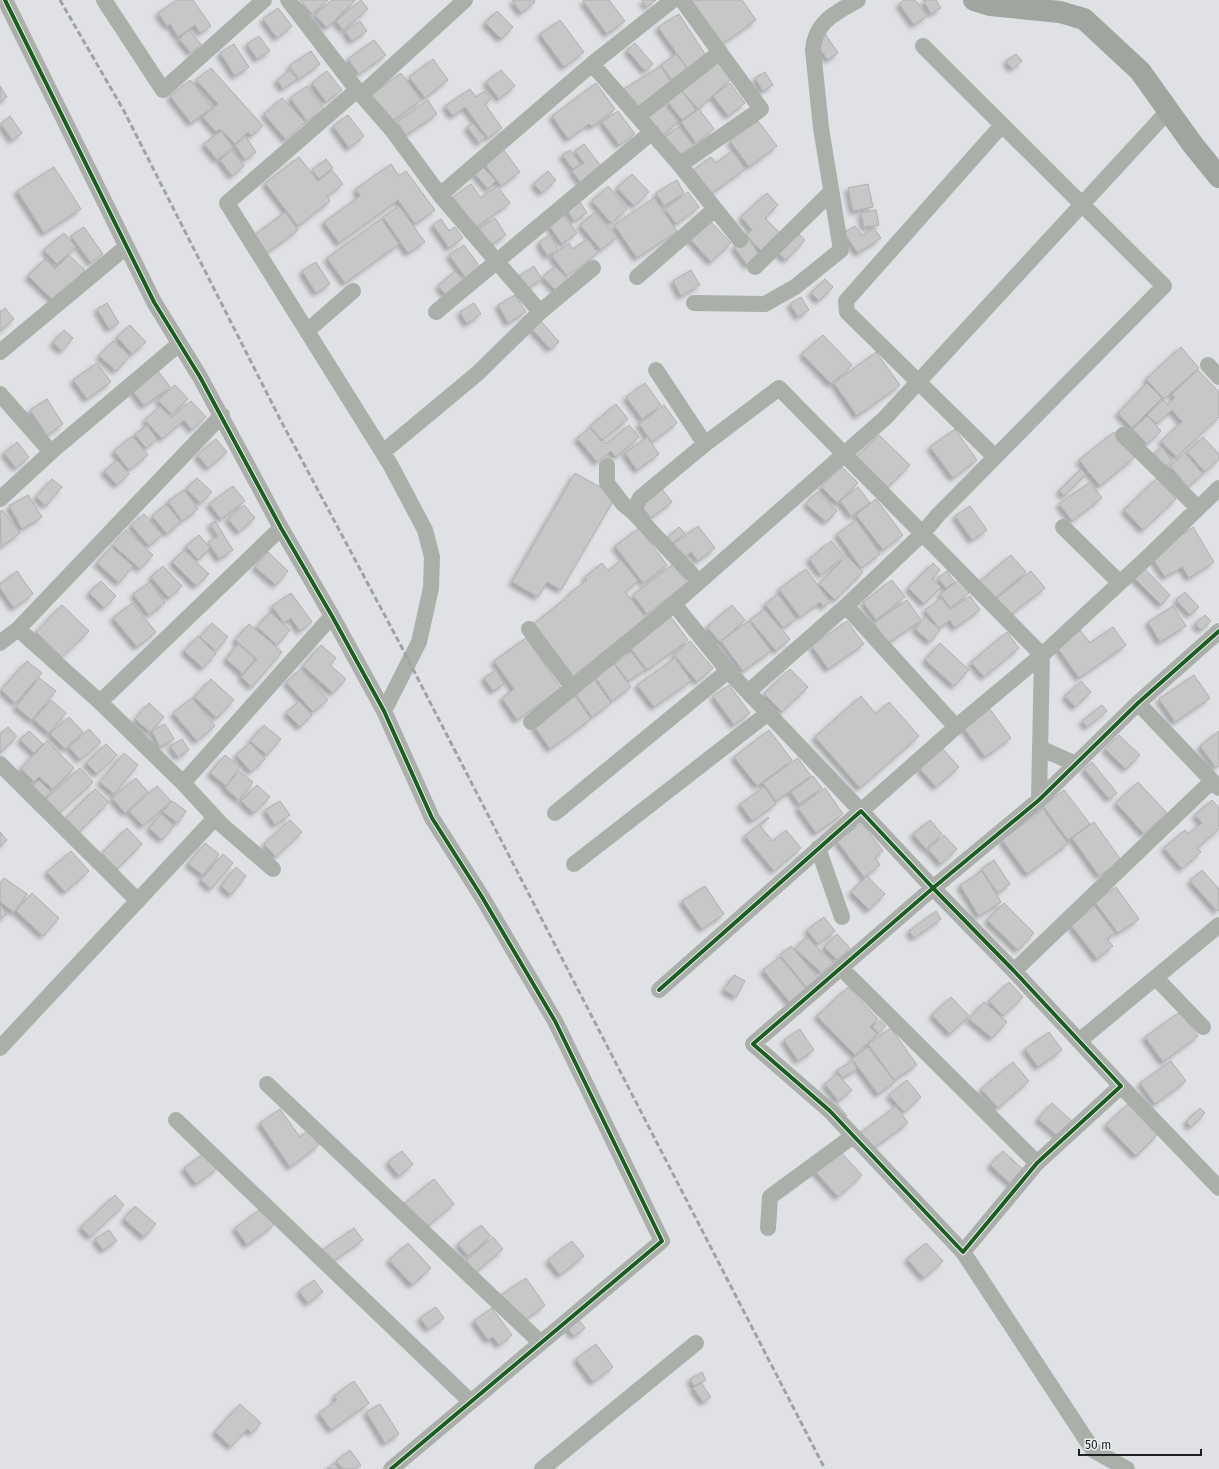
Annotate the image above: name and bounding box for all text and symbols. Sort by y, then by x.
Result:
scale bar [1079,1431,1201,1457]
text: 50 m [1085,1438,1111,1452]

